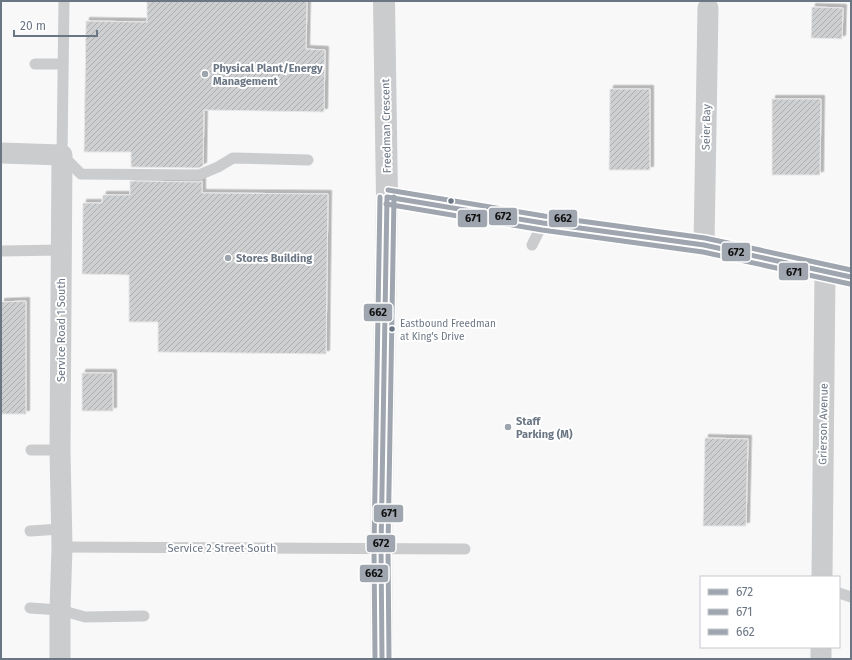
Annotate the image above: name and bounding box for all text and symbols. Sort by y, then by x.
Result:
scale bar [14,12,97,38]
text: 20 m [20,19,46,33]
place label: Physical Plant/Energy Management [213,62,323,88]
marker: Physical Plant/Energy Management [200,69,210,79]
street label: Freedman Crescent [379,78,394,173]
street label: Seier Bay [700,103,713,150]
unlabelled marker [446,196,456,206]
line badge: 672 [488,207,518,226]
line badge: 671 [457,209,488,228]
line badge: 662 [548,209,578,228]
text: 672 [495,210,512,223]
text: 671 [465,212,481,225]
text: 662 [554,212,572,225]
line badge: 672 [721,242,751,262]
text: 672 [728,246,745,259]
place label: Stores Building [236,252,313,265]
marker: Stores Building [223,253,233,263]
line badge: 671 [778,262,809,281]
text: 671 [786,266,802,279]
street label: Service Road 1 South [55,278,68,382]
line badge: 662 [363,303,393,322]
text: 662 [369,306,387,319]
place label: Eastbound Freedman at King's Drive [400,318,496,343]
marker: Eastbound Freedman at King's Drive [387,324,397,334]
street label: Grierson Avenue [816,383,831,465]
place label: Staff Parking (M) [516,415,573,441]
marker: Staff Parking (M) [503,422,513,432]
line badge: 671 [373,504,404,523]
text: 671 [381,507,397,520]
line badge: 672 [366,534,396,553]
text: 672 [373,537,390,550]
street label: Service 2 Street South [167,542,277,555]
line badge: 662 [359,564,389,583]
text: 662 [365,567,383,580]
legend [700,576,840,648]
text: 672 [736,585,753,599]
text: 671 [736,605,752,619]
text: 662 [736,625,755,639]

